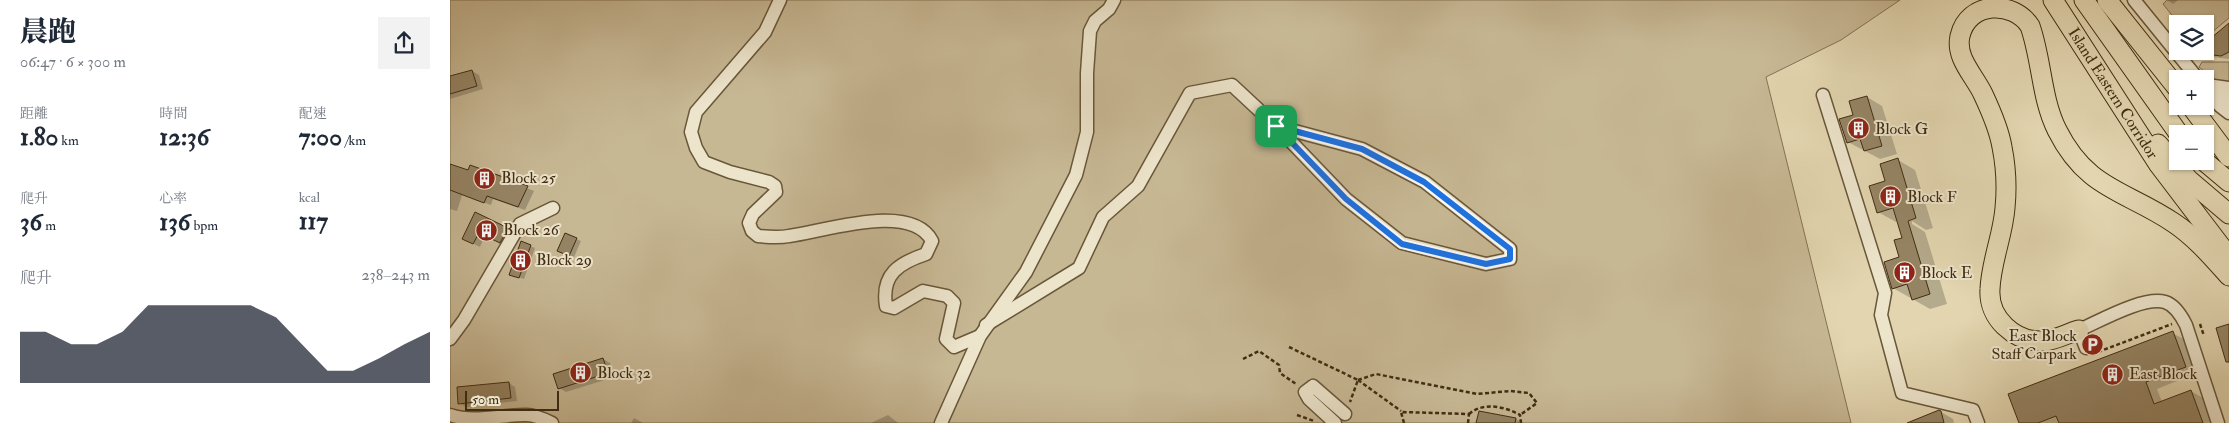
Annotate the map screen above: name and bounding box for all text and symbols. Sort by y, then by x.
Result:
text: 晨跑 [20,15,76,50]
map controls [2169,15,2214,170]
button: layers [2169,15,2214,60]
button: share [378,17,430,69]
street label: Island Eastern Corridor [2063,24,2163,163]
text: 06:47 · 6 × 300 m [20,52,126,72]
button: + [2169,70,2214,115]
text: 距離 [20,105,48,122]
text: 時間 [159,105,187,122]
text: 配速 [299,105,327,122]
pin [1255,105,1297,147]
icon: arrive [1262,112,1290,140]
building icon: Block G [1847,117,1871,141]
place label: Block G [1875,119,1928,139]
text: 1.80 [20,122,58,153]
text: 12:36 [159,122,209,153]
text: 7:00 [299,122,342,153]
button: − [2169,125,2214,170]
text: km [58,132,79,149]
text: /km [342,132,366,149]
building icon: Block 25 [473,166,497,190]
place label: Block 25 [501,168,556,188]
building icon: Block F [1879,185,1903,209]
place label: Block F [1907,187,1957,207]
text: kcal [299,189,320,206]
text: 爬升 [20,190,48,207]
text: 心率 [159,190,187,207]
text: 117 [299,206,328,237]
text: 36 [20,207,42,238]
text: 136 [159,207,190,238]
text: m [42,217,56,234]
text: bpm [190,217,218,234]
building icon: Block 26 [475,218,499,242]
place label: Block 26 [503,220,560,240]
building icon: Block 29 [508,248,532,272]
place label: Block 29 [536,250,592,270]
building icon: Block E [1893,261,1917,285]
place label: Block E [1921,263,1972,283]
text: 238–243 m [361,265,430,285]
text: 爬升 [20,268,52,288]
place label: East Block Staff Carpark [1991,326,2077,365]
parking icon: East Block Staff Carpark [2081,333,2105,357]
building icon: Block 32 [569,361,593,385]
building icon: East Block [2101,362,2125,386]
place label: Block 32 [597,363,651,383]
place label: East Block [2129,364,2198,384]
scale bar [465,388,559,411]
text: 50 m [472,391,499,408]

